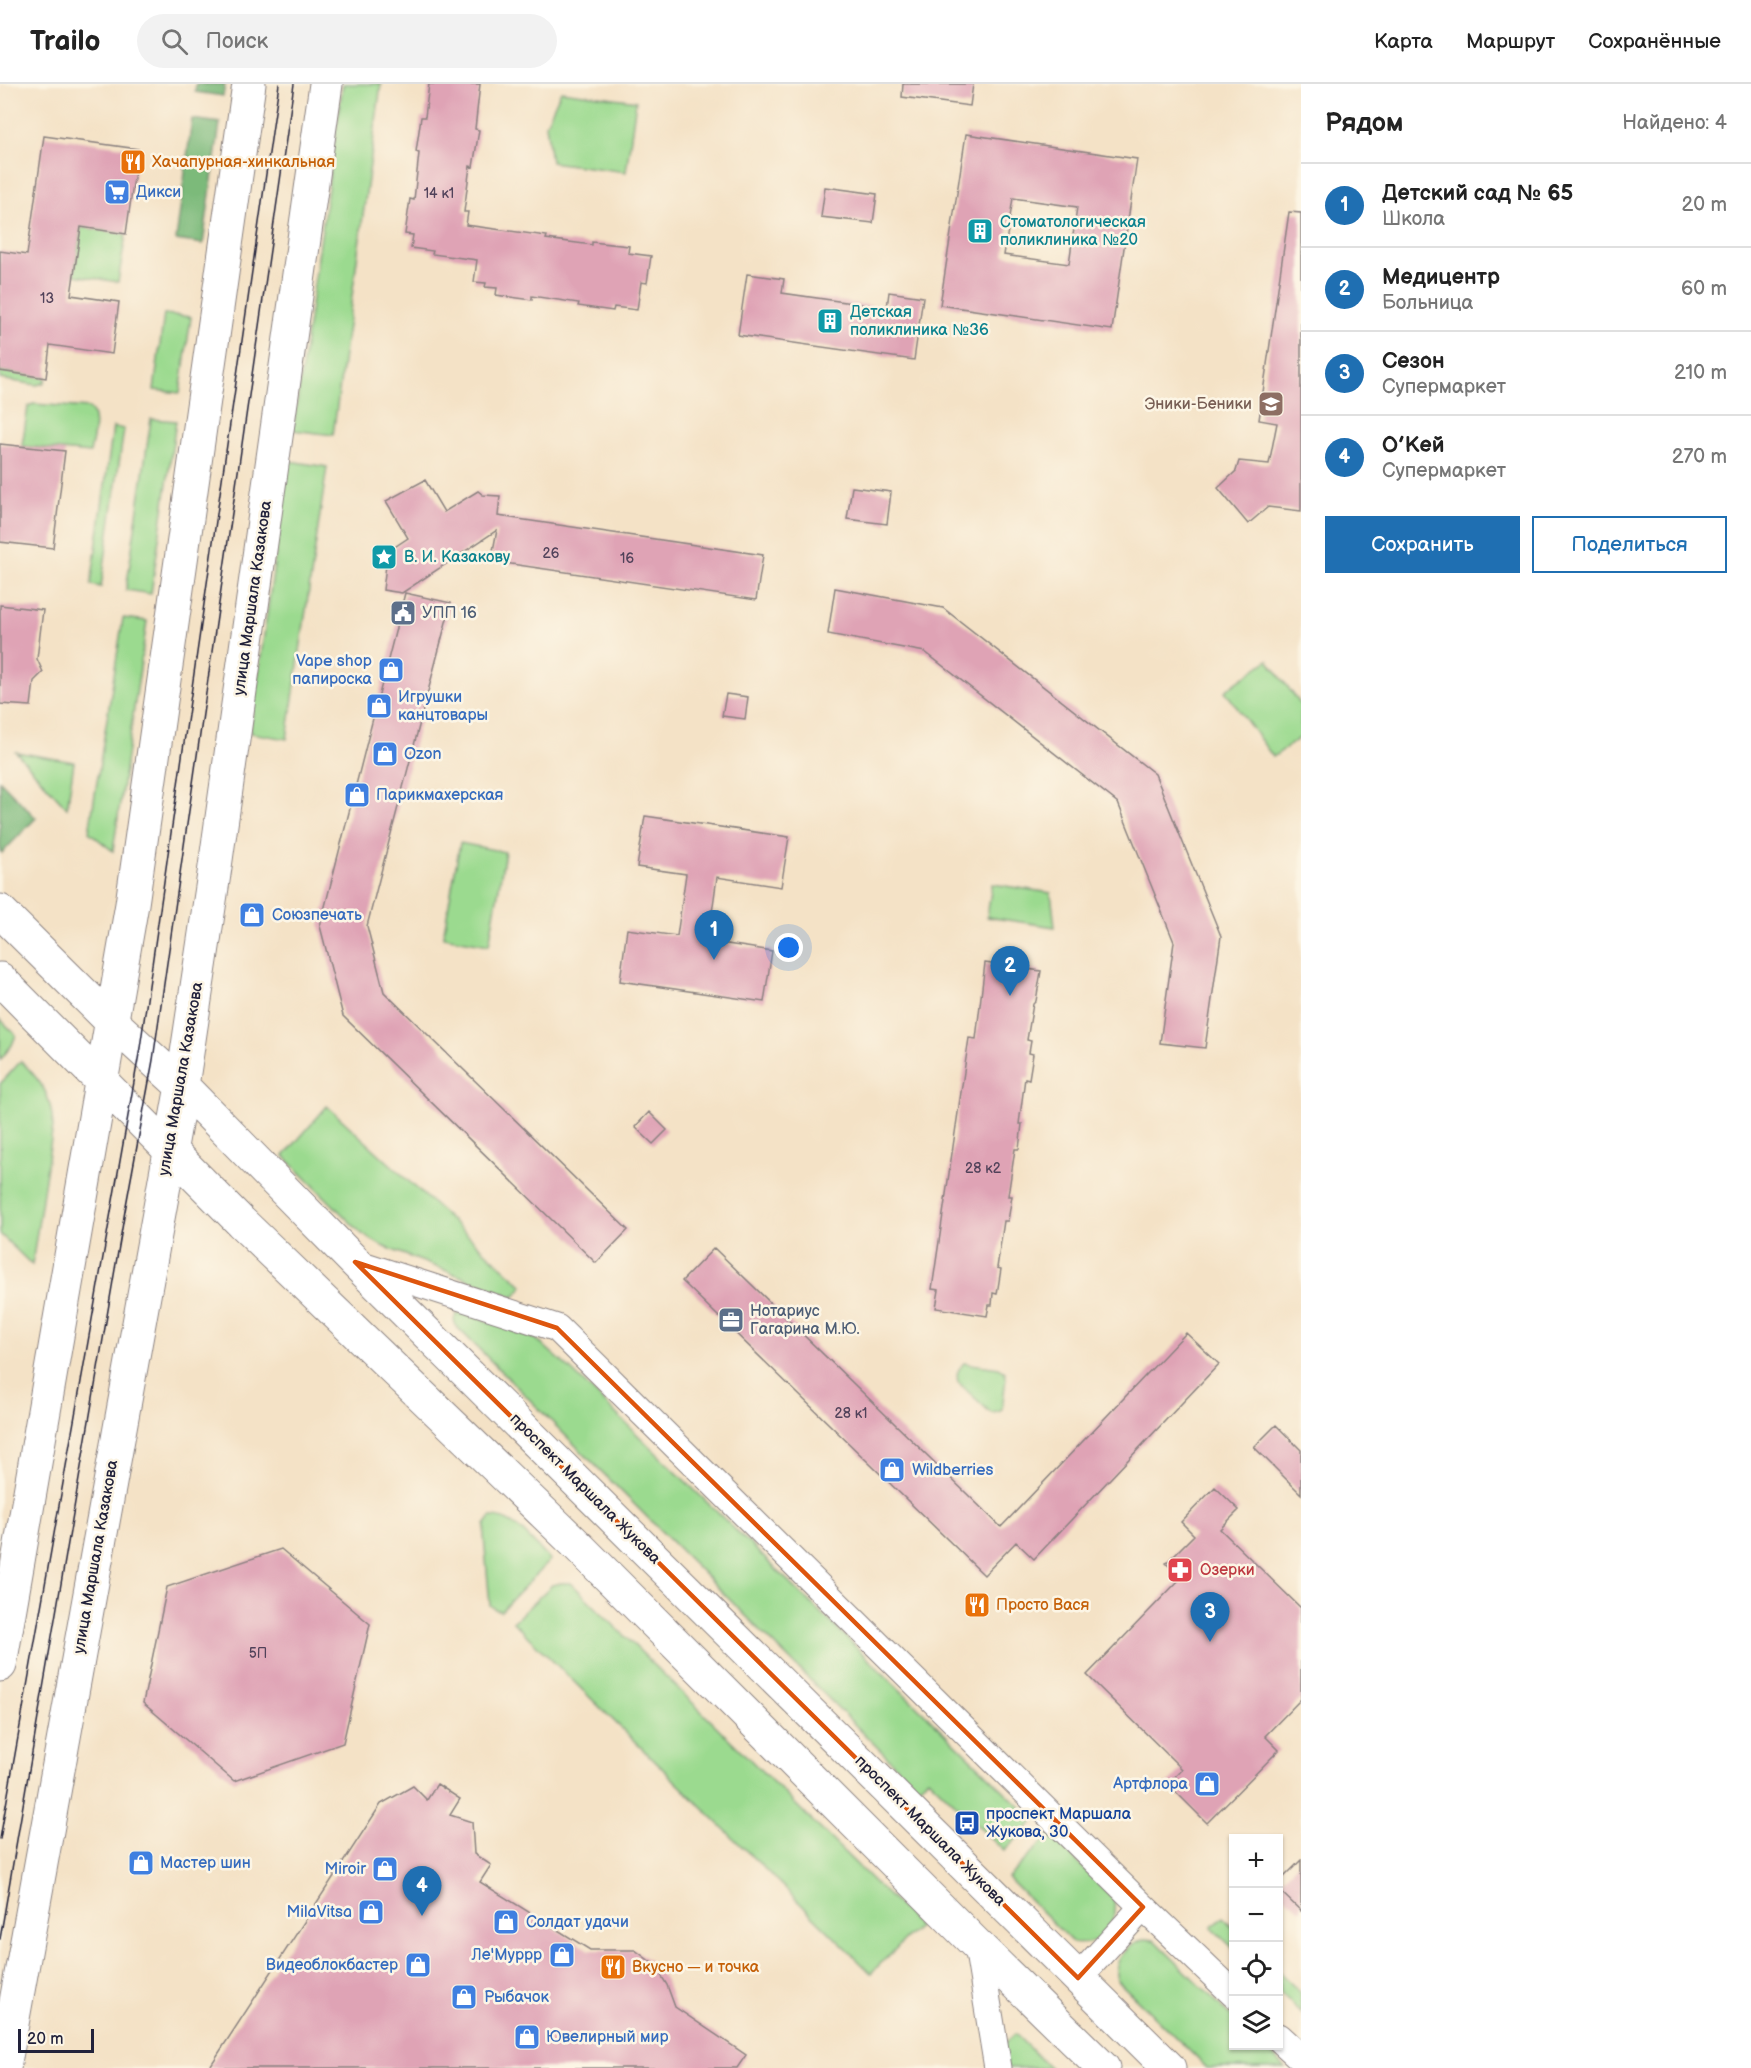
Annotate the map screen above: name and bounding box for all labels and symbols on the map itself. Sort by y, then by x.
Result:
restaurant icon: Хачапурная-хинкальная [118,147,148,177]
place label: Хачапурная-хинкальная [152,153,335,172]
supermarket icon: Дикси [102,177,132,207]
place label: Дикси [136,183,181,202]
house number: 14 к1 [424,185,454,202]
place label: Стоматологическая поликлиника №20 [1000,213,1146,250]
building icon: Стоматологическая поликлиника №20 [965,216,995,246]
house number: 13 [40,290,54,307]
place label: Детская поликлиника №36 [850,303,989,340]
building icon: Детская поликлиника №36 [815,306,845,336]
school or university icon: Эники-Беники [1256,389,1286,419]
place label: Эники-Беники [1144,395,1252,414]
street label: улица Маршала Казакова [230,499,276,697]
place icon: В. И. Казакову [369,542,399,572]
house number: 26 [543,545,560,562]
place label: В. И. Казакову [404,548,511,567]
house number: 16 [620,550,634,567]
public building icon: УПП 16 [388,598,418,628]
place label: УПП 16 [422,604,477,623]
place label: Vape shop папироска [292,652,373,689]
shop icon: Vape shop папироска [376,655,406,685]
place label: Игрушки канцтовары [398,688,488,725]
shop icon: Игрушки канцтовары [364,691,394,721]
shop icon: Ozon [370,739,400,769]
place label: Ozon [404,745,442,764]
shop icon: Парикмахерская [342,780,372,810]
place label: Парикмахерская [376,786,504,805]
shop icon: Союзпечать [237,900,267,930]
place label: Союзпечать [272,906,362,925]
pin: 1 [694,910,734,960]
your location [774,933,803,962]
pin: 2 [990,946,1030,996]
street label: улица Маршала Казакова [155,980,208,1177]
house number: 28 к2 [965,1160,1002,1177]
place label: Нотариус Гагарина М.Ю. [750,1302,860,1339]
office icon: Нотариус Гагарина М.Ю. [716,1305,746,1335]
house number: 28 к1 [834,1405,868,1422]
street label: проспект Маршала Жукова [506,1410,665,1569]
shop icon: Wildberries [877,1455,907,1485]
street label: улица Маршала Казакова [70,1458,123,1655]
place label: Wildberries [912,1461,993,1480]
pharmacy icon: Озерки [1165,1555,1195,1585]
place label: Озерки [1200,1561,1255,1580]
restaurant icon: Просто Вася [962,1590,992,1620]
pin: 3 [1190,1592,1230,1642]
place label: Просто Вася [996,1596,1089,1615]
house number: 5П [249,1645,267,1662]
street label: проспект Маршала Жукова [851,1752,1010,1911]
shop icon: Артфлора [1192,1769,1222,1799]
place label: Артфлора [1112,1775,1189,1794]
place label: проспект Маршала Жукова, 30 [986,1805,1132,1842]
bus stop icon: проспект Маршала Жукова, 30 [952,1808,982,1838]
shop icon: Мастер шин [126,1848,156,1878]
place label: Мастер шин [160,1854,251,1873]
shop icon: Miroir [370,1854,400,1884]
place label: Miroir [324,1860,366,1879]
pin: 4 [402,1866,442,1916]
shop icon: MilaVitsa [356,1897,386,1927]
place label: MilaVitsa [287,1903,352,1922]
shop icon: Солдат удачи [491,1907,521,1937]
place label: Солдат удачи [526,1913,629,1932]
shop icon: Ле'Муррр [547,1940,577,1970]
place label: Ле'Муррр [471,1946,542,1965]
shop icon: Видеоблокбастер [403,1950,433,1980]
restaurant icon: Вкусно — и точка [598,1952,628,1982]
place label: Видеоблокбастер [266,1956,398,1975]
place label: Вкусно — и точка [632,1958,760,1977]
shop icon: Рыбачок [449,1982,479,2012]
place label: Рыбачок [484,1988,549,2007]
shop icon: Ювелирный мир [512,2022,542,2052]
scale bar [18,2026,94,2054]
place label: Ювелирный мир [546,2028,669,2047]

